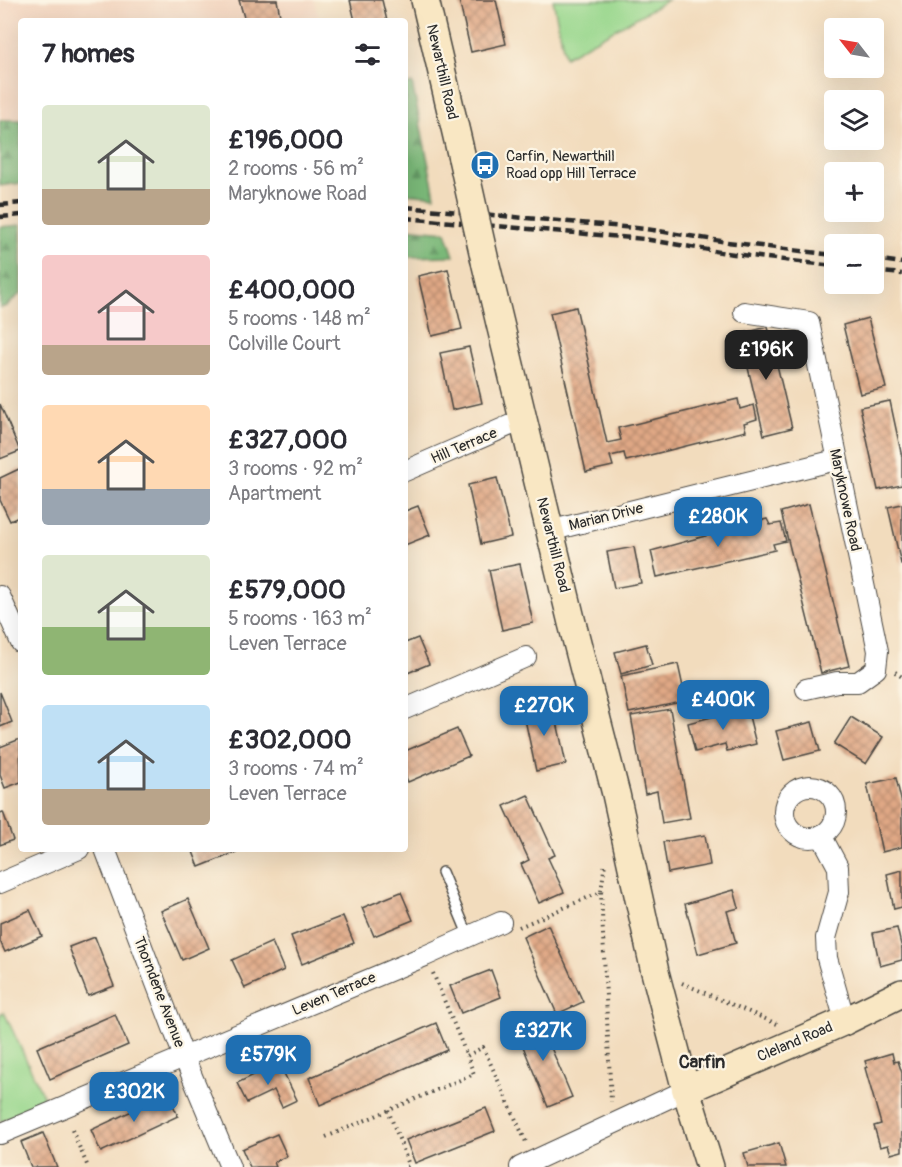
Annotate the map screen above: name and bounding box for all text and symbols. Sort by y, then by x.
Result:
north arrow [824,18,884,78]
map controls [824,18,884,294]
street label: Newarthill Road [422,22,462,122]
text: 7 homes [42,38,134,70]
icon: filters [351,38,384,71]
button: layers [824,90,884,150]
text: £196,000 [228,124,343,156]
icon: home [90,129,162,201]
place label: Carfin, Newarthill Road opp Hill Terrace [506,147,637,183]
bus stop icon: Carfin, Newarthill Road opp Hill Terrace [469,149,501,181]
text: 2 rooms · 56 m² [228,156,364,181]
button: + [824,162,884,222]
text: Maryknowe Road [228,181,367,206]
button: − [824,234,884,294]
text: £400,000 [228,274,355,306]
icon: home [90,279,162,351]
text: 5 rooms · 148 m² [228,306,371,331]
pin: £196K [724,330,808,381]
text: Colville Court [228,331,340,356]
text: £196K [739,337,793,362]
street label: Hill Terrace [428,423,501,468]
text: £327,000 [228,424,347,456]
icon: home [90,429,162,501]
street label: Maryknowe Road [825,447,865,553]
text: 3 rooms · 92 m² [228,456,363,481]
text: Apartment [228,481,321,506]
street label: Newarthill Road [532,495,574,595]
pin: £280K [676,497,760,548]
street label: Marian Drive [567,498,646,535]
text: £280K [688,504,748,529]
text: £579,000 [228,574,346,606]
icon: home [90,579,162,651]
text: 5 rooms · 163 m² [228,606,372,631]
text: Leven Terrace [228,631,347,656]
pin: £400K [681,680,765,731]
pin: £270K [502,686,586,737]
text: £400K [691,687,755,712]
text: £270K [514,693,574,718]
text: £302,000 [228,724,351,756]
icon: home [90,729,162,801]
text: 3 rooms · 74 m² [228,756,364,781]
text: Leven Terrace [228,781,347,806]
street label: Thorndene Avenue [129,934,189,1051]
street label: Leven Terrace [289,968,379,1020]
pin: £327K [501,1011,585,1062]
text: £327K [514,1018,572,1043]
street label: Cleland Road [754,1018,836,1066]
pin: £579K [226,1035,310,1086]
text: £579K [240,1042,296,1067]
district label: Carfin [679,1051,725,1074]
pin: £302K [92,1072,176,1123]
text: £302K [104,1079,164,1104]

